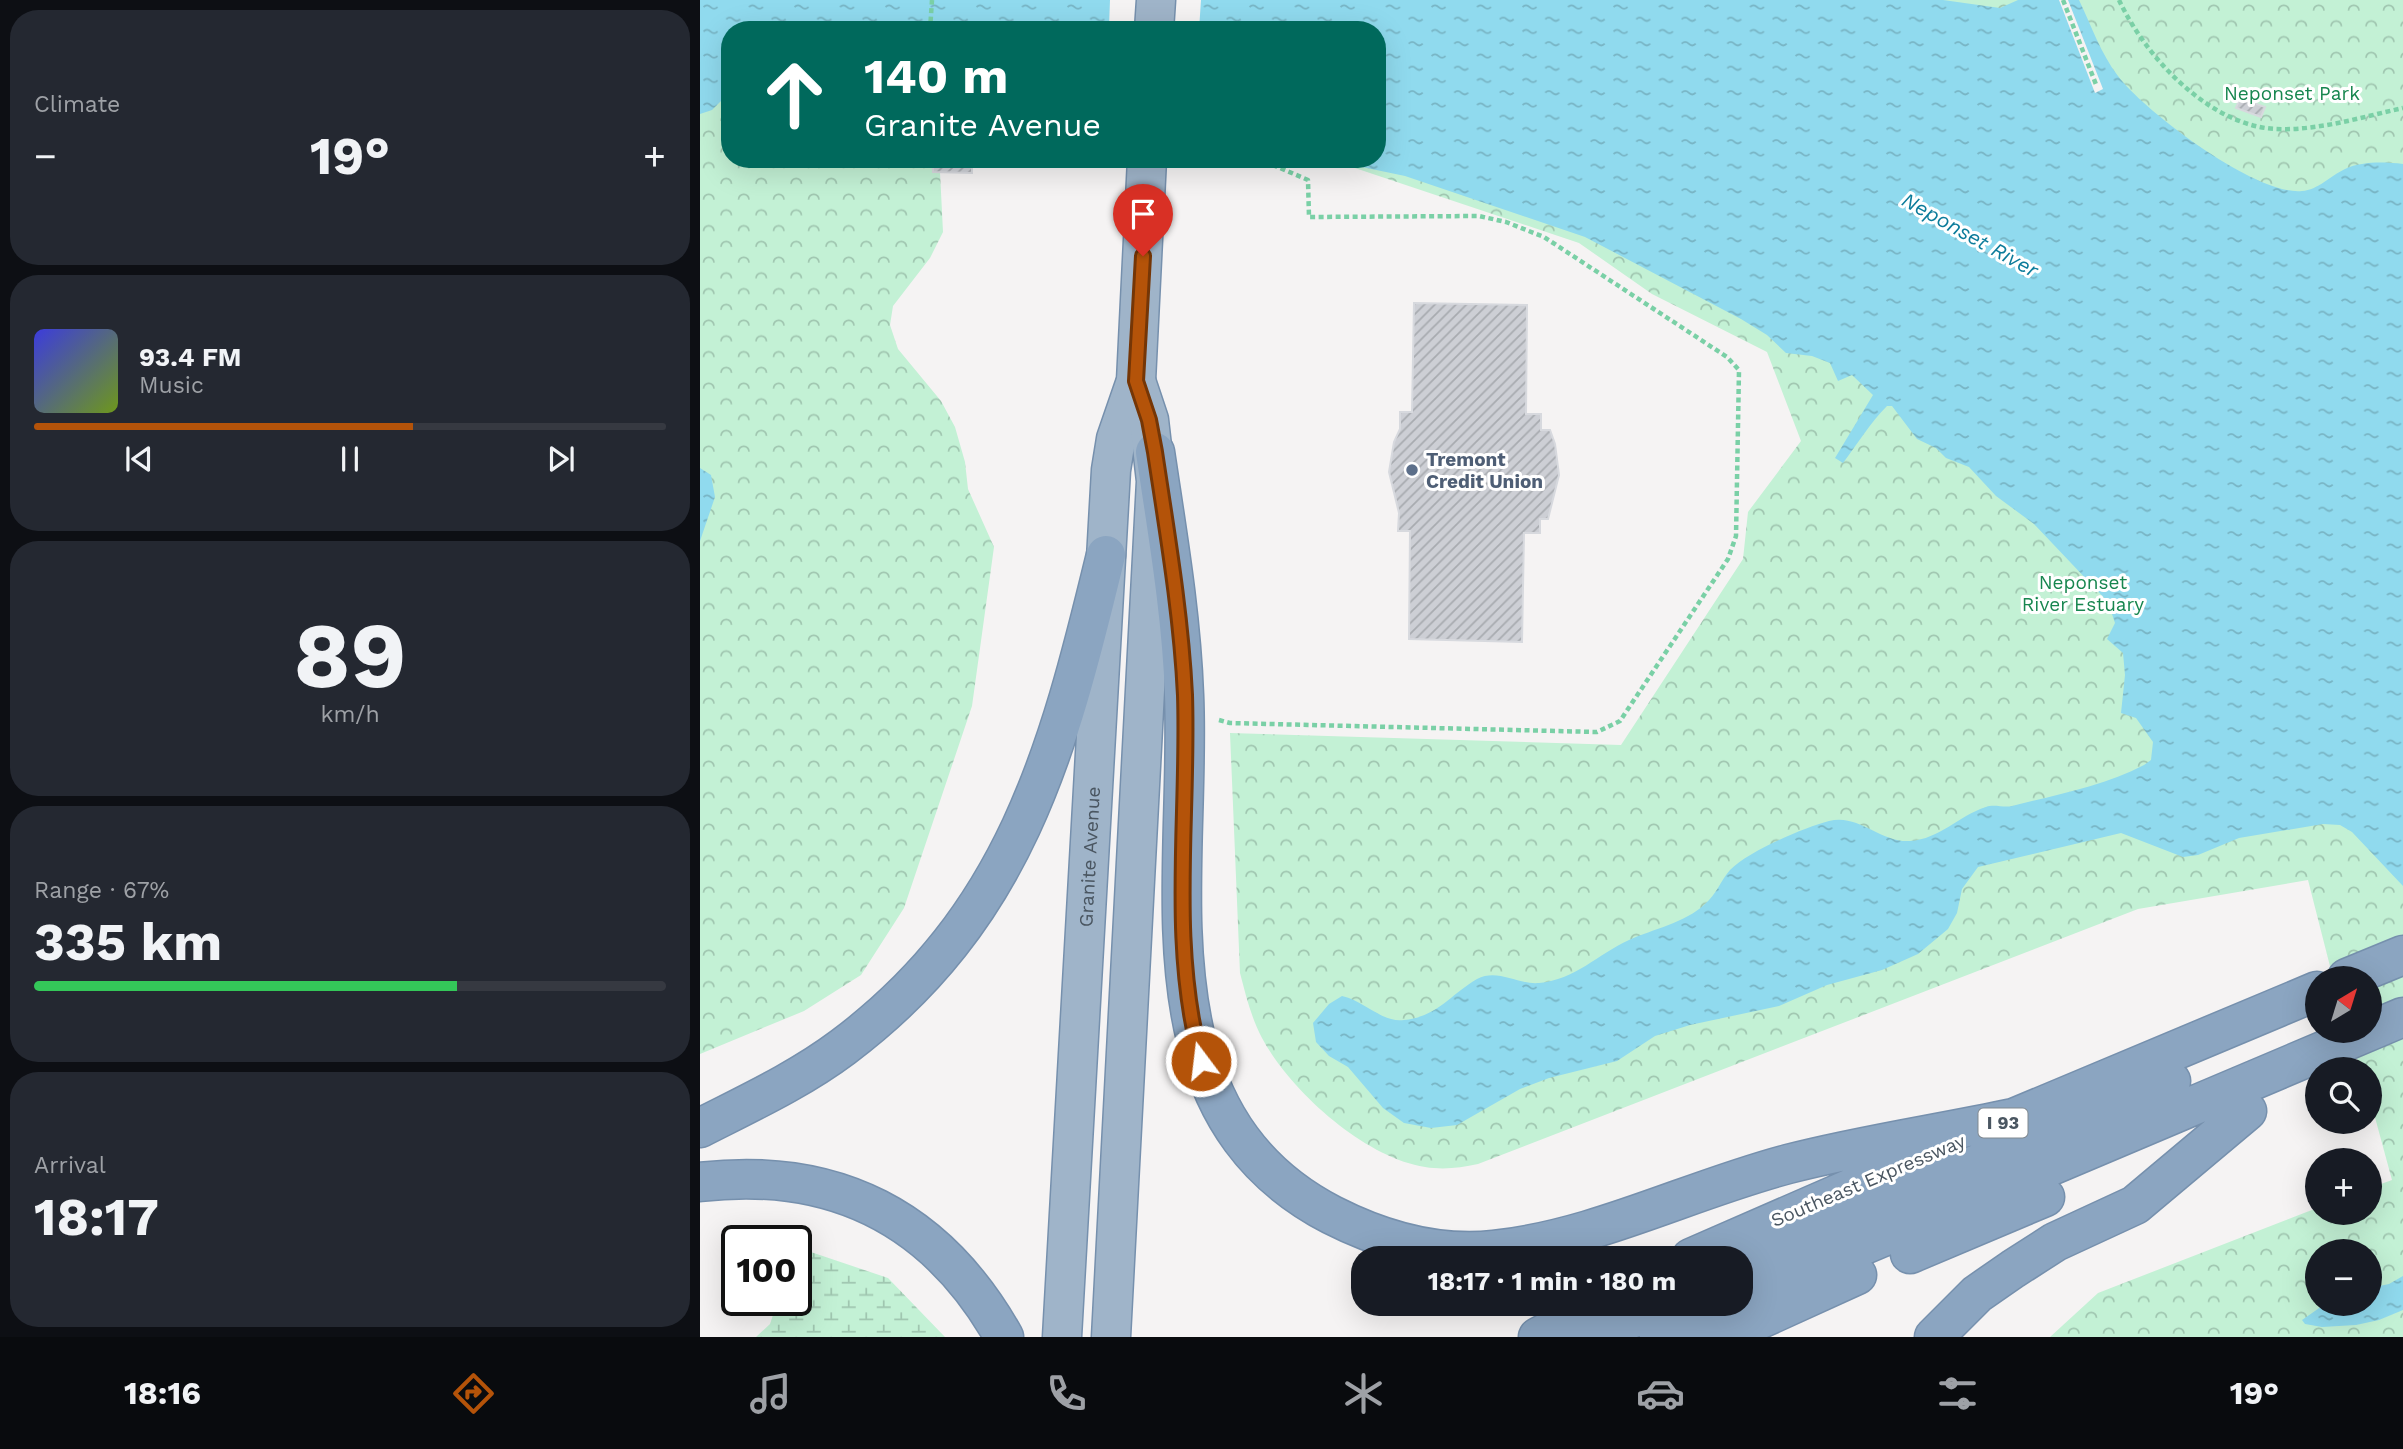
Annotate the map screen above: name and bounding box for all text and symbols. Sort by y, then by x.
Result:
text: 140 m [864,47,1008,105]
icon: ahead [749,49,840,140]
park label: Neponset Park [2224,82,2360,105]
text: Climate [34,91,120,118]
text: Granite Avenue [864,106,1101,144]
text: 19° [310,126,390,187]
text: − [34,134,57,178]
text: + [643,134,666,178]
pin [1113,184,1173,256]
water label: Neponset River [1898,187,2044,283]
icon: arrive [1124,195,1162,233]
text: 93.4 FM [139,342,241,372]
text: Music [139,372,204,399]
icon: previous [120,440,158,478]
icon: pause [331,440,369,478]
icon: next [542,440,580,478]
place label: Tremont Credit Union [1426,448,1543,493]
marker: Tremont Credit Union [1404,462,1420,478]
park label: Neponset River Estuary [2022,571,2144,616]
text: 89 [293,602,407,709]
text: km/h [320,701,380,728]
street label: Granite Avenue [1074,786,1105,928]
text: Range · 67% [34,877,169,904]
text: 335 km [34,912,222,973]
north arrow [2305,966,2382,1043]
map controls [2305,966,2382,1316]
position arrow [1164,1024,1238,1098]
button: search [2305,1057,2382,1134]
road number: I 93 [1978,1108,2028,1138]
street label: Southeast Expressway [1768,1129,1969,1232]
button: + [2305,1148,2382,1225]
text: Arrival [34,1152,106,1179]
text: 18:17 [34,1187,159,1248]
speed limit sign: 100 [721,1225,812,1316]
button: − [2305,1239,2382,1316]
text: 18:17 · 1 min · 180 m [1428,1266,1676,1296]
icon: directions [449,1369,498,1418]
icon: music [746,1369,795,1418]
icon: phone [1042,1369,1091,1418]
icon: climate [1339,1369,1388,1418]
icon: car [1636,1369,1685,1418]
icon: filters [1933,1369,1982,1418]
text: 18:16 [124,1374,201,1412]
text: 19° [2230,1374,2279,1412]

